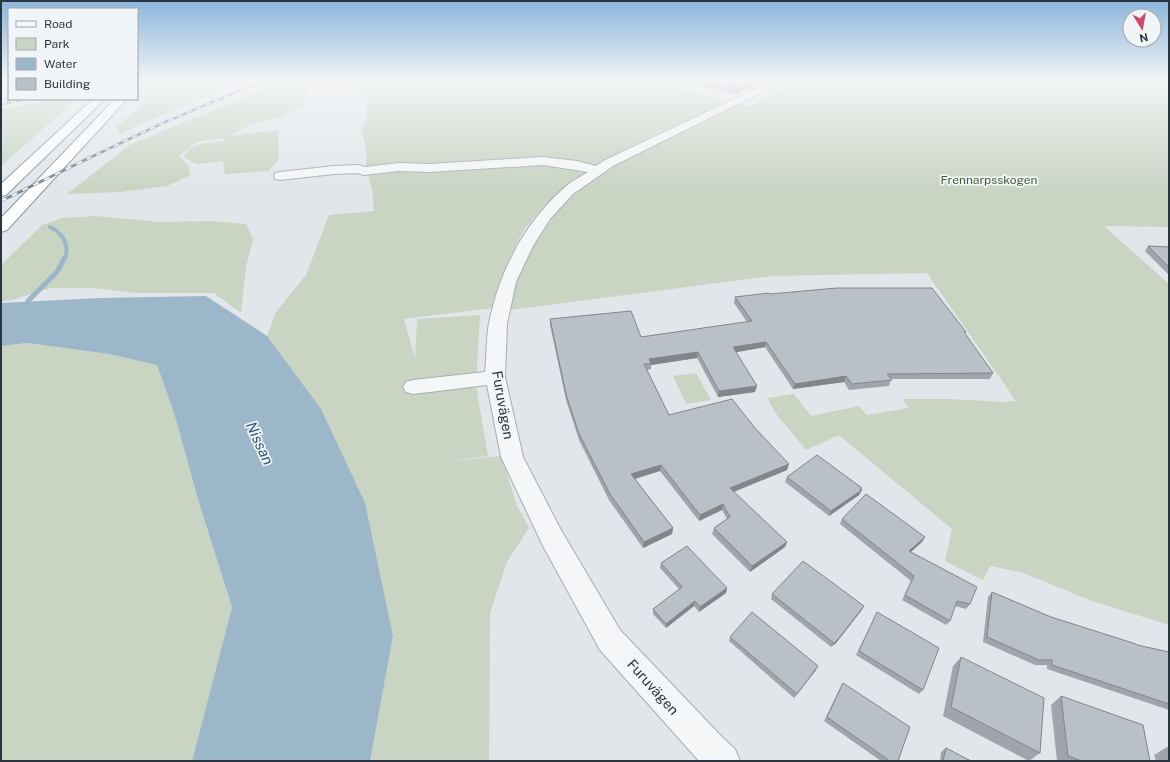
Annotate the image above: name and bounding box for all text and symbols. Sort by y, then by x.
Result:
legend [8,8,138,100]
north arrow [1122,8,1162,48]
text: Road [44,17,72,31]
text: N [1139,31,1149,45]
text: Park [44,37,70,51]
text: Water [44,57,78,71]
text: Building [44,77,90,91]
park label: Frennarpsskogen [940,173,1038,187]
street label: Furuvägen [489,370,517,440]
water label: Nissan [243,419,277,467]
street label: Furuvägen [624,656,682,718]

